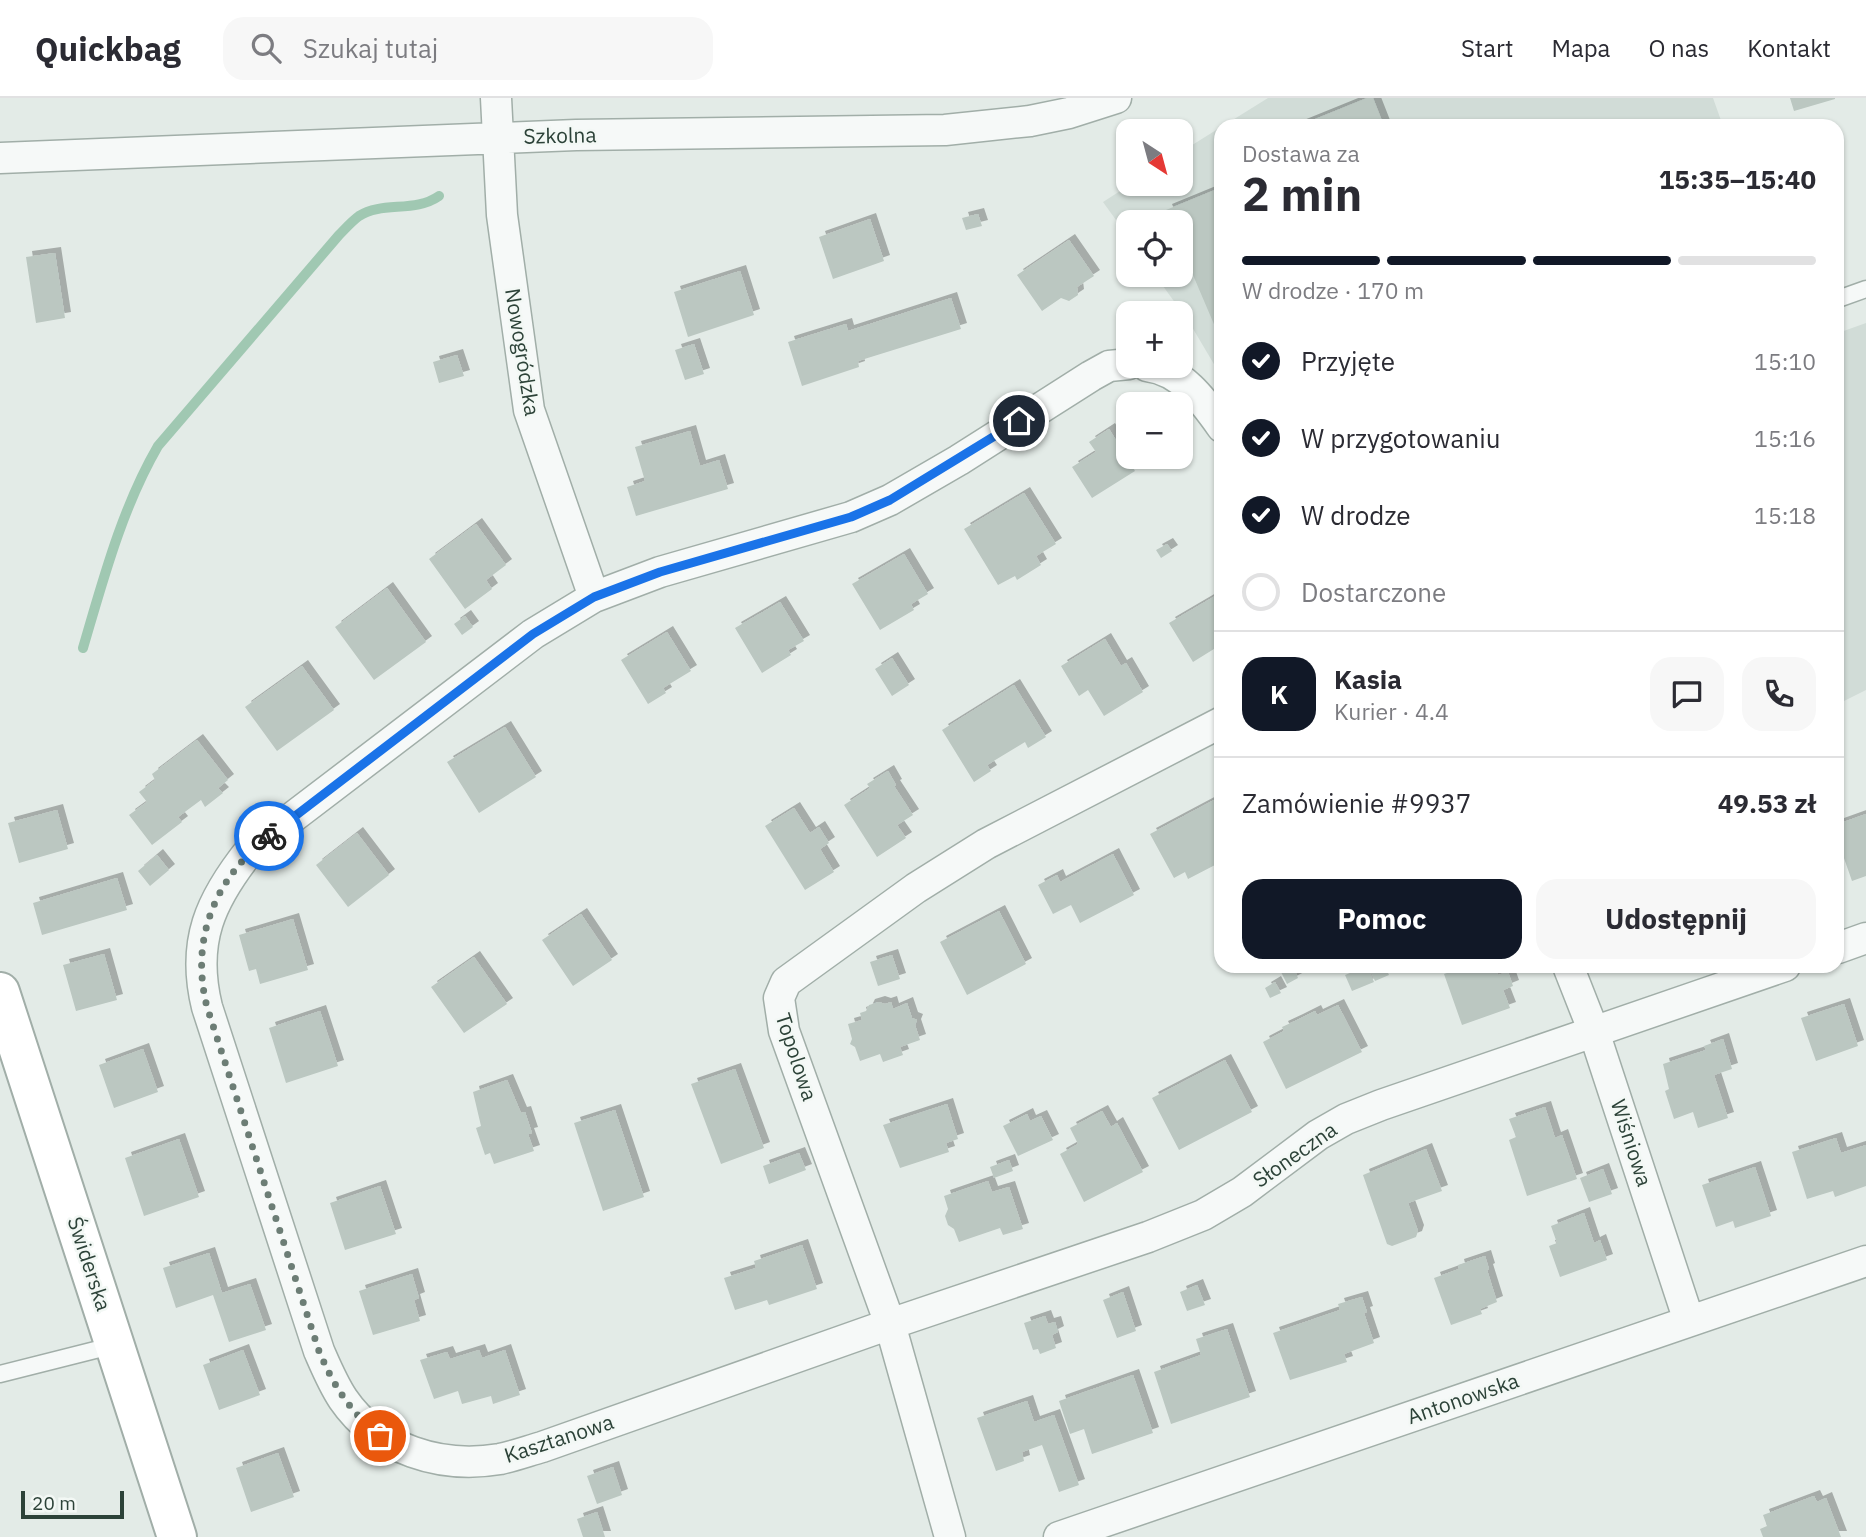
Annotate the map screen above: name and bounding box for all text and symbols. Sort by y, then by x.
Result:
search box [223,17,713,80]
text: Quickbag [35,27,181,70]
icon: search [247,29,285,67]
text: Szukaj tutaj [303,31,438,65]
text: Start [1461,32,1513,64]
text: Mapa [1551,32,1610,64]
text: O nas [1648,32,1709,64]
text: Kontakt [1747,32,1831,64]
north arrow [1116,119,1194,196]
map controls [1116,119,1193,469]
street label: Szkolna [523,120,597,150]
text: Dostawa za [1242,138,1360,168]
text: 15:35–15:40 [1659,162,1816,196]
text: 2 min [1242,164,1362,224]
button: locate [1116,210,1193,287]
text: W drodze · 170 m [1242,275,1424,305]
street label: Nowogródzka [499,286,547,418]
button: + [1116,301,1193,378]
icon: check [1242,342,1280,380]
text: Przyjęte [1301,344,1395,378]
text: 15:10 [1754,346,1816,376]
pin [989,391,1049,451]
button: − [1116,392,1193,469]
icon: home [1000,402,1038,440]
icon: check [1242,419,1280,457]
text: W przygotowaniu [1301,421,1500,455]
text: 15:16 [1754,423,1816,453]
icon: check [1242,496,1280,534]
text: W drodze [1301,498,1411,532]
text: 15:18 [1754,500,1816,530]
text: Dostarczone [1301,575,1446,609]
button: chat [1650,657,1724,731]
button: phone [1742,657,1816,731]
text: Kasia [1334,662,1402,696]
text: K [1270,677,1288,711]
text: Kurier · 4.4 [1334,696,1449,726]
text: Zamówienie #9937 [1242,786,1471,820]
text: 49.53 zł [1718,786,1816,820]
courier [234,801,304,871]
icon: bike [250,817,288,855]
button: Pomoc [1242,879,1522,959]
button: Udostępnij [1536,879,1816,959]
street label: Topolowa [770,1009,824,1104]
street label: Wiśniowa [1605,1095,1659,1190]
street label: Słoneczna [1247,1115,1342,1193]
street label: Świderska [62,1213,118,1314]
street label: Antonowska [1403,1366,1522,1430]
pin [350,1406,410,1466]
street label: Kasztanowa [500,1407,617,1469]
icon: bag [361,1417,399,1455]
scale bar [21,1488,124,1520]
text: 20 m [32,1491,76,1515]

